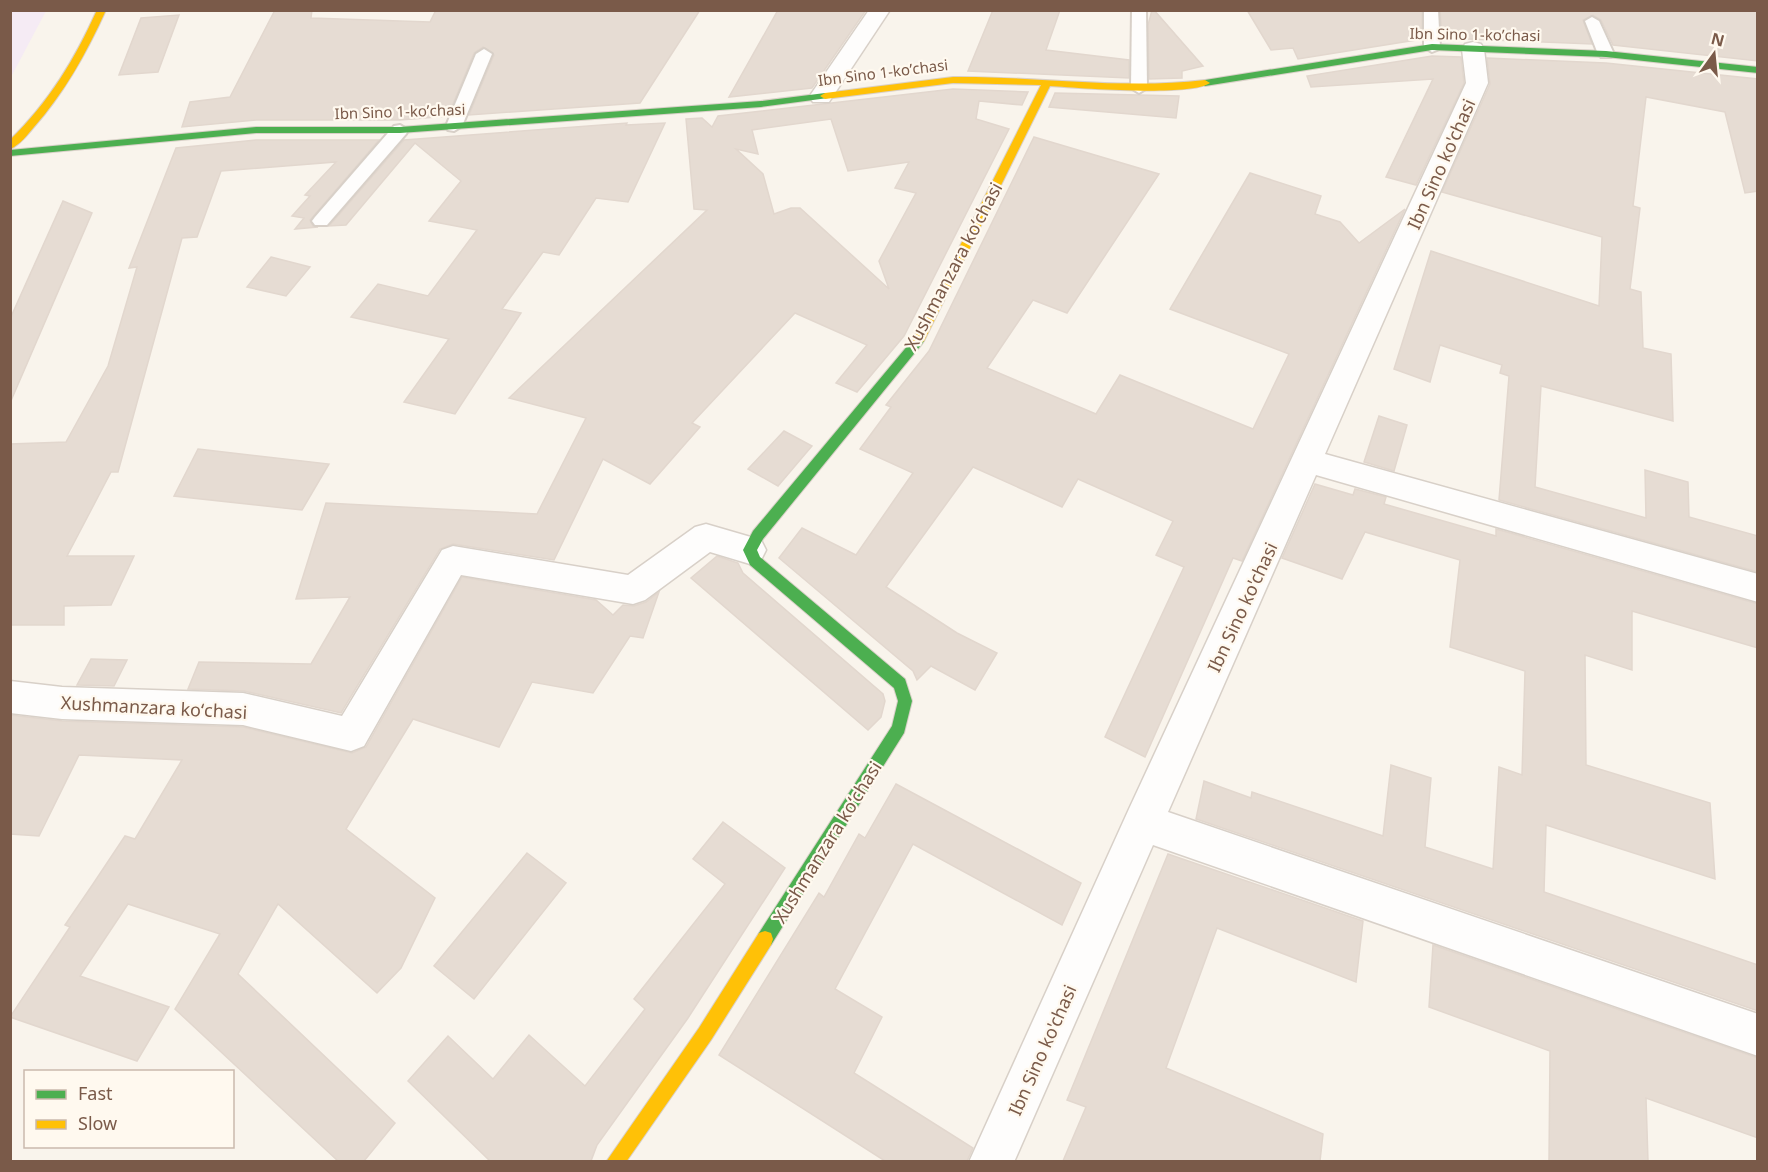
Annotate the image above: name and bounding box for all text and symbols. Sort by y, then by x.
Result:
street label: Ibn Sino 1-koʼchasi [1409,23,1541,45]
north arrow [1684,24,1744,84]
text: N [1709,27,1727,52]
street label: Ibn Sino 1-koʼchasi [817,54,949,90]
street label: Ibn Sino ko'chasi [1401,95,1481,233]
street label: Ibn Sino 1-koʼchasi [334,99,466,123]
street label: Xushmanzara koʻchasi [899,178,1007,354]
street label: Ibn Sino ko'chasi [1201,538,1283,676]
street label: Xushmanzara koʻchasi [60,690,248,724]
street label: Xushmanzara koʻchasi [767,756,887,928]
street label: Ibn Sino ko'chasi [1002,981,1082,1119]
legend [24,1070,234,1148]
text: Fast [78,1081,113,1105]
text: Slow [78,1111,117,1135]

